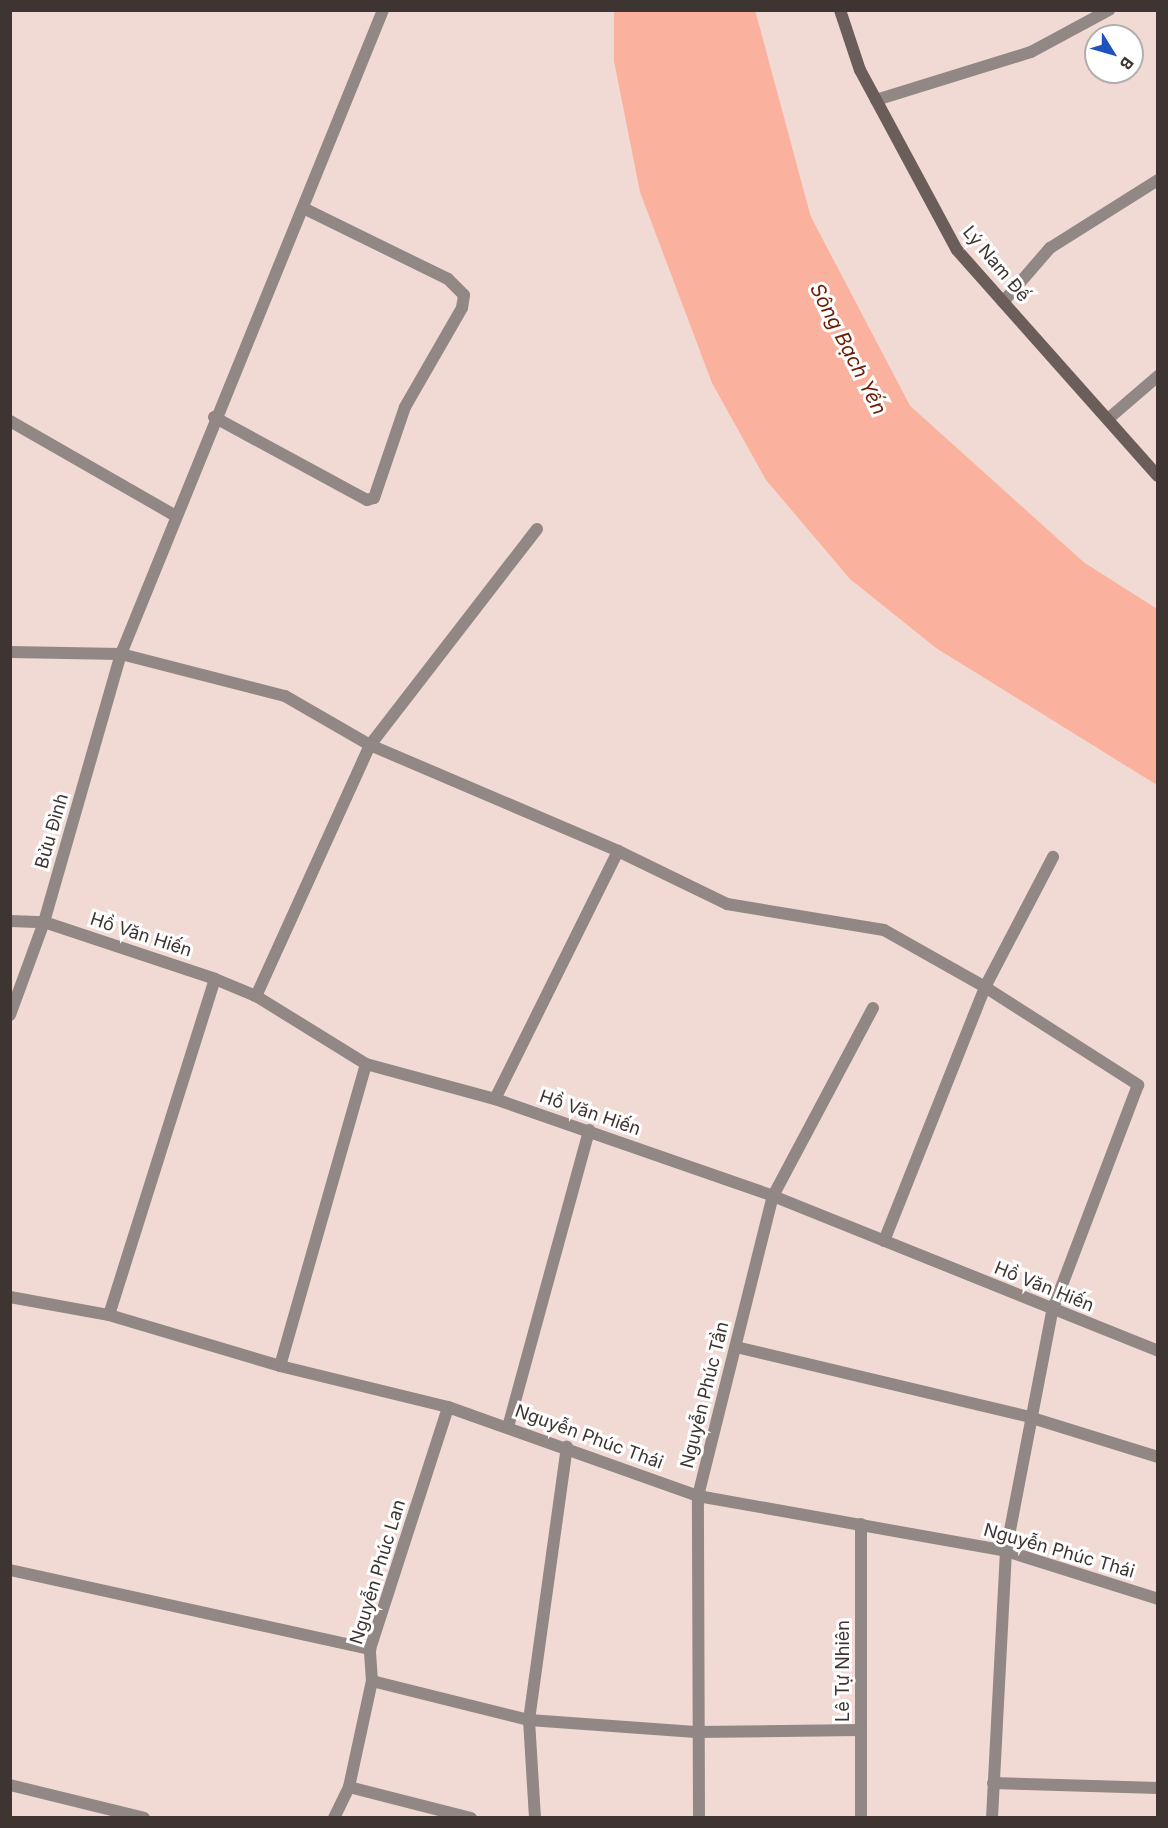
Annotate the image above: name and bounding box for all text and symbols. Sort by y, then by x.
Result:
north arrow [1084,24,1144,84]
text: B [1116,53,1138,74]
street label: Lý Nam Đế [958,222,1034,306]
water label: Sông Bạch Yến [805,279,891,419]
street label: Bửu Đình [31,791,73,871]
street label: Hồ Văn Hiến [88,908,194,962]
street label: Hồ Văn Hiến [537,1086,643,1140]
street label: Hồ Văn Hiến [991,1257,1097,1317]
street label: Nguyễn Phúc Tần [676,1319,734,1471]
street label: Nguyễn Phúc Thái [512,1400,666,1474]
street label: Nguyễn Phúc Lan [346,1497,410,1647]
street label: Nguyễn Phúc Thái [981,1519,1137,1583]
street label: Lê Tự Nhiên [832,1620,854,1722]

